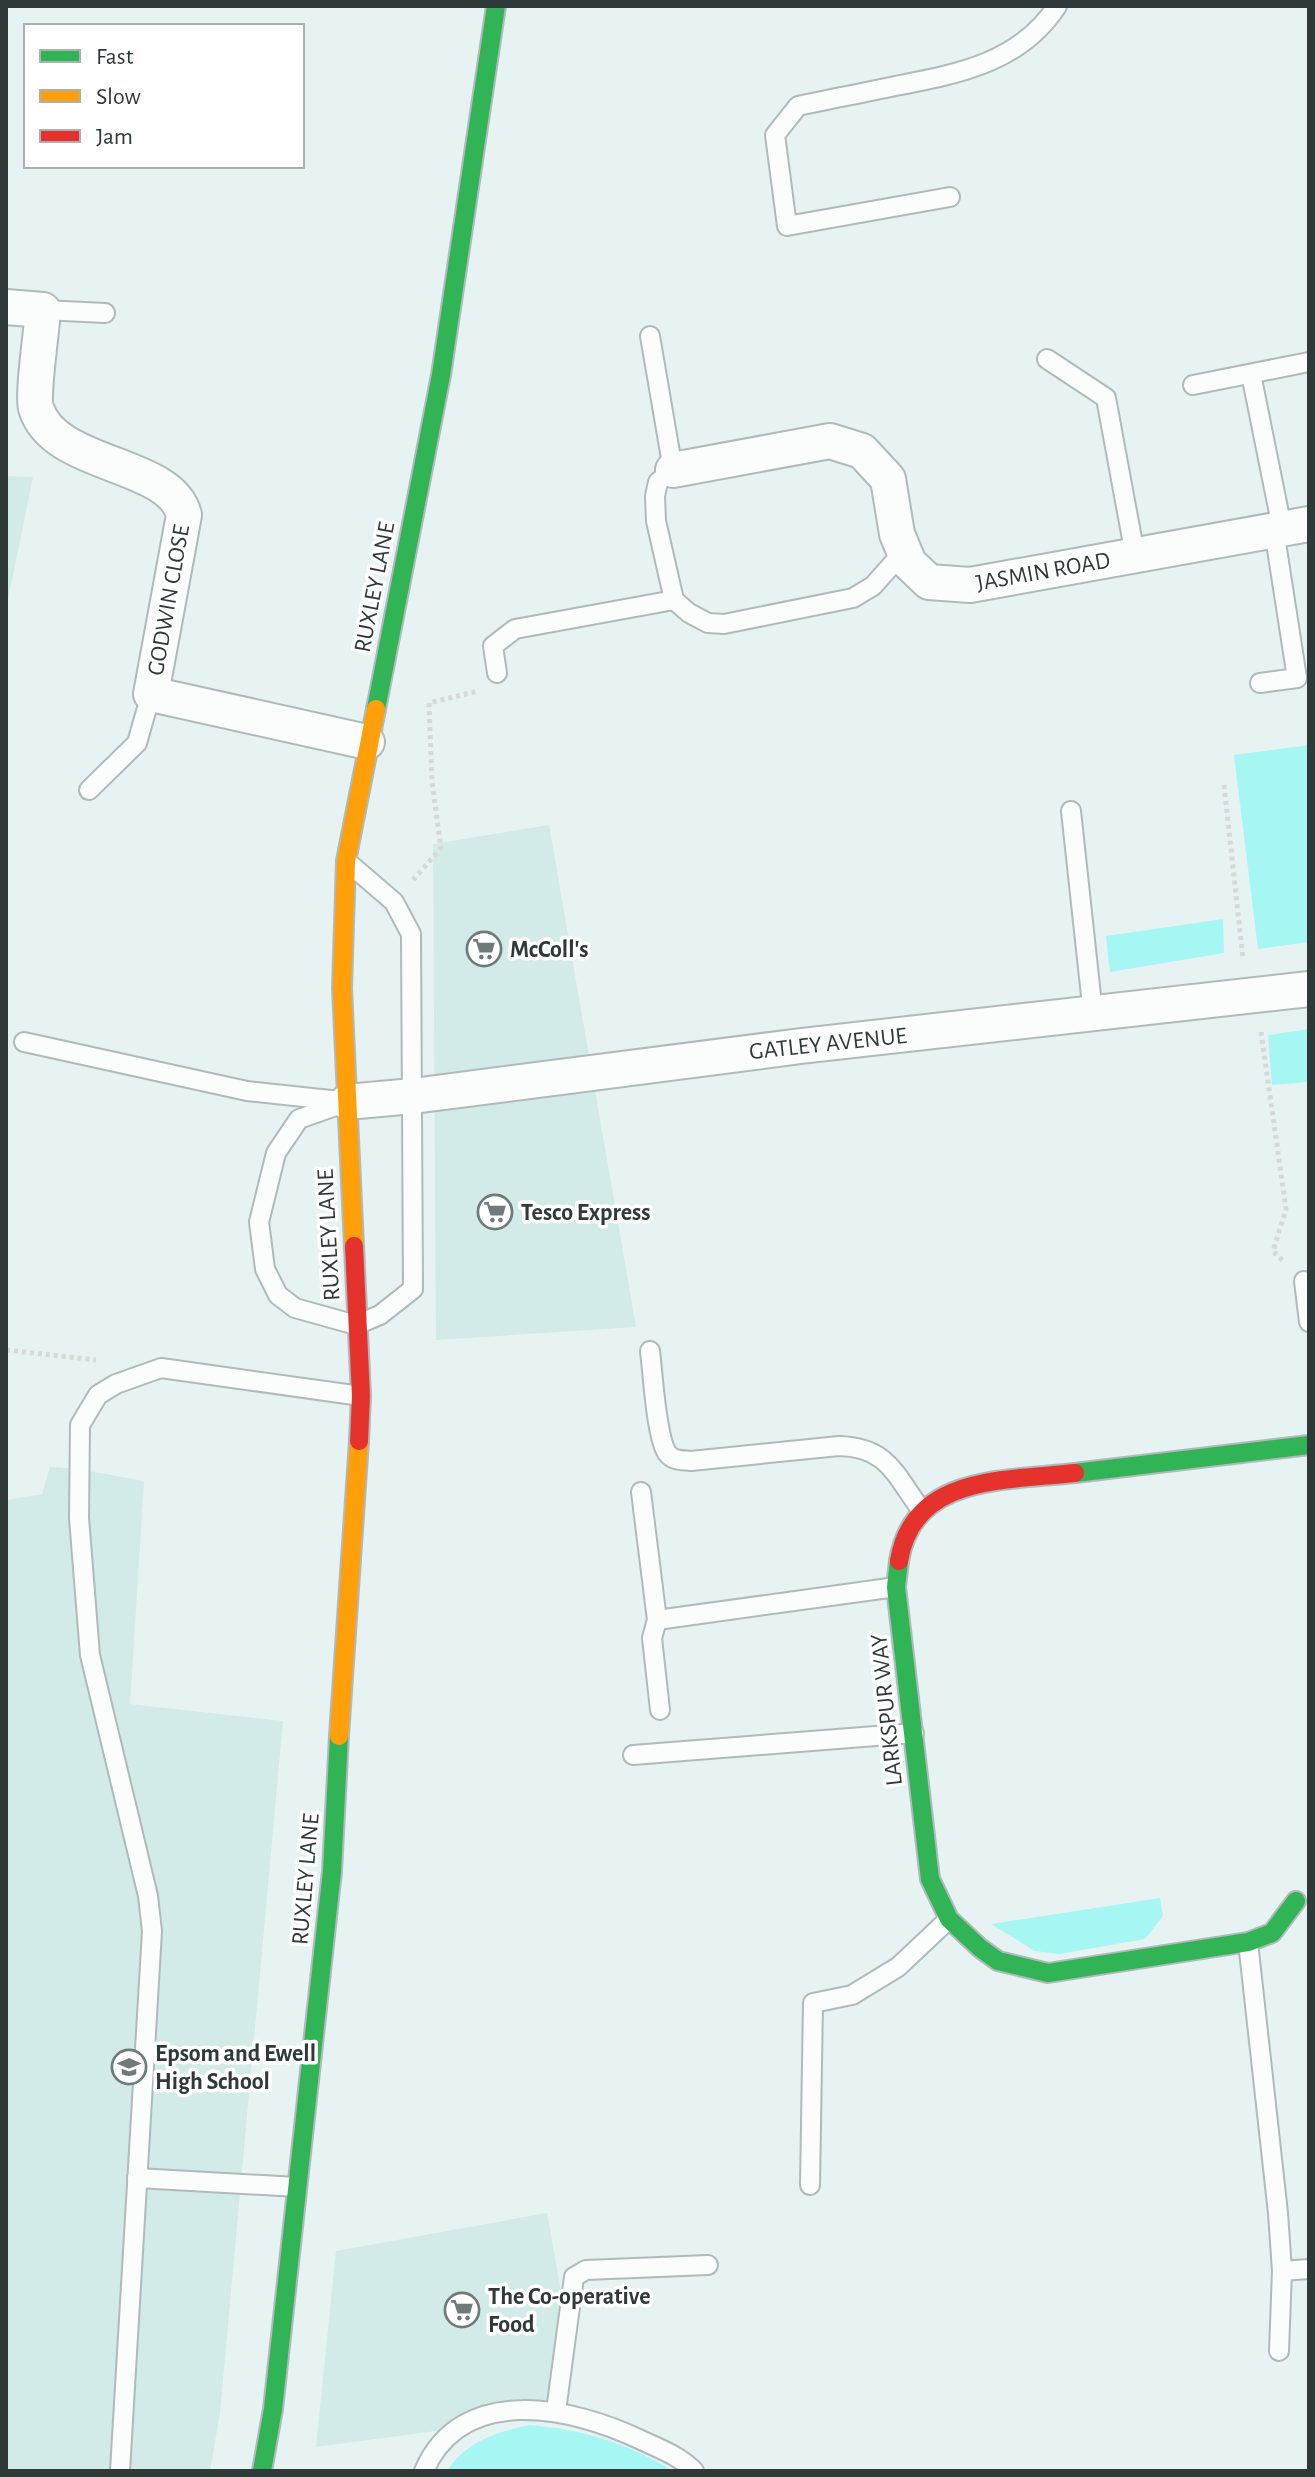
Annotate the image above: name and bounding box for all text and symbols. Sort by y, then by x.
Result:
legend [24,24,304,168]
text: Fast [96,45,134,69]
text: Slow [96,85,141,109]
text: Jam [96,125,133,149]
street label: RUXLEY LANE [351,520,399,654]
street label: GODWIN CLOSE [144,522,194,677]
street label: JASMIN ROAD [974,548,1112,596]
supermarket icon: McColl's [465,930,503,968]
place label: McColl's [510,938,588,962]
street label: GATLEY AVENUE [748,1024,909,1064]
street label: RUXLEY LANE [314,1168,344,1302]
supermarket icon: Tesco Express [476,1193,514,1231]
place label: Tesco Express [521,1201,651,1225]
street label: LARKSPUR WAY [867,1632,907,1787]
street label: RUXLEY LANE [288,1812,324,1946]
place label: Epsom and Ewell High School [155,2042,316,2094]
school or university icon: Epsom and Ewell High School [110,2048,148,2086]
place label: The Co-operative Food [488,2285,650,2337]
supermarket icon: The Co-operative Food [443,2291,481,2329]

